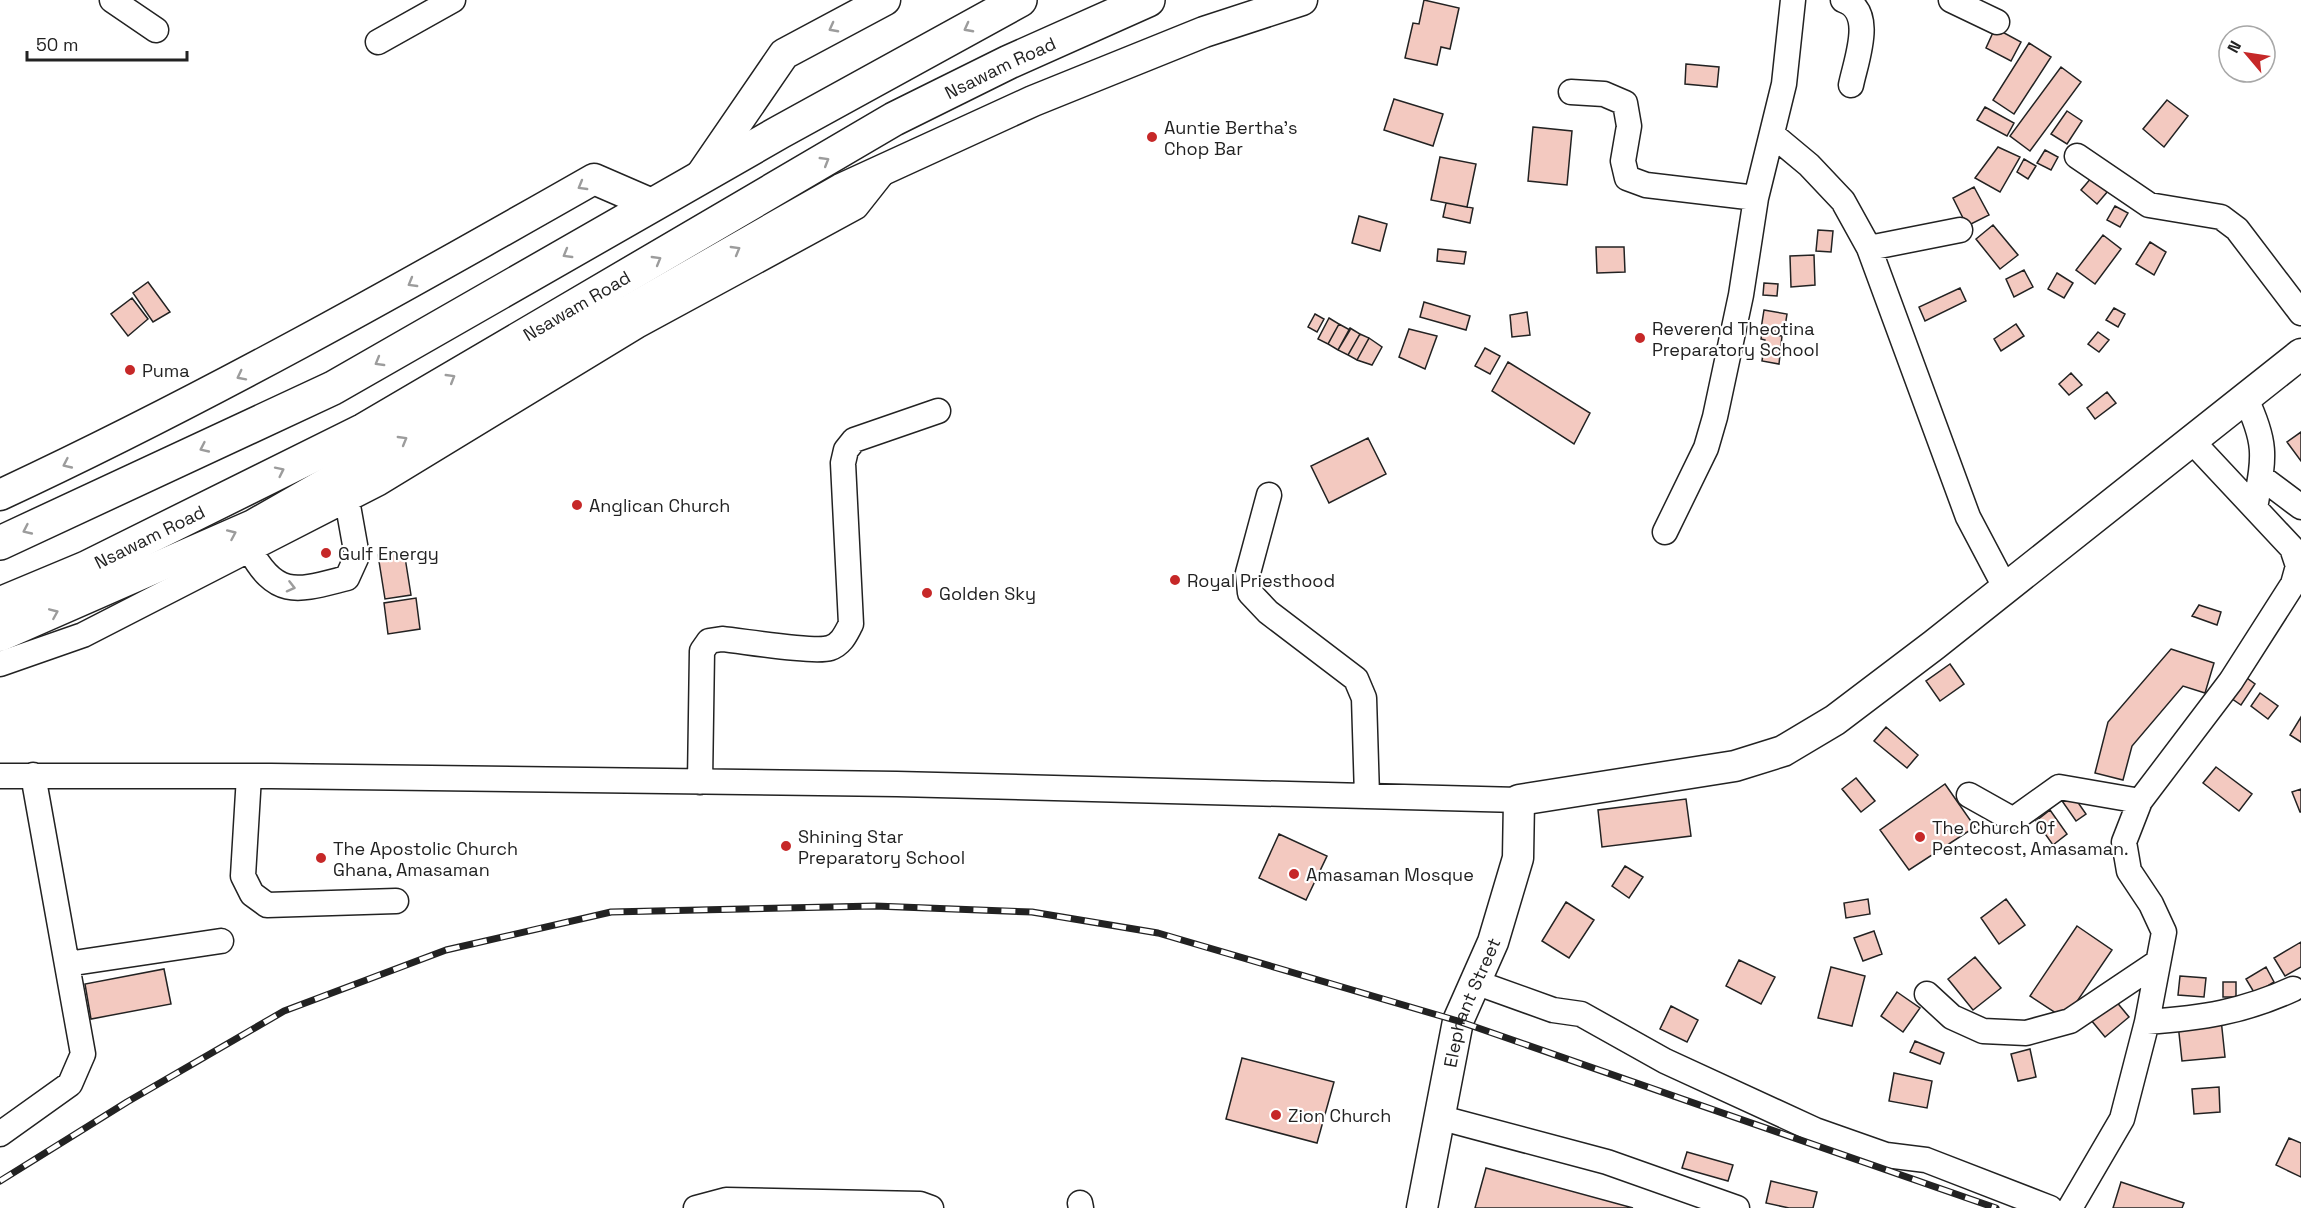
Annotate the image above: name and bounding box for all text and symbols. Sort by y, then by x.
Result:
one-way arrow [829,21,839,32]
one-way arrow [964,21,974,32]
scale bar [27,24,188,62]
north arrow [2217,24,2277,84]
street label: Nsawam Road [941,31,1059,104]
text: 50 m [36,33,78,56]
text: N [2223,37,2246,57]
place label: Auntie Bertha's Chop Bar [1164,116,1298,160]
marker: Auntie Bertha's Chop Bar [1145,130,1159,144]
one-way arrow [819,156,829,168]
one-way arrow [577,179,588,191]
one-way arrow [730,245,740,257]
one-way arrow [562,247,573,259]
one-way arrow [651,255,661,267]
street label: Nsawam Road [519,265,634,346]
one-way arrow [408,275,418,287]
place label: Reverend Theotina Preparatory School [1652,317,1819,361]
marker: Reverend Theotina Preparatory School [1633,331,1647,345]
one-way arrow [375,354,385,366]
place label: Puma [142,359,190,382]
marker: Puma [123,363,137,377]
one-way arrow [236,368,247,380]
one-way arrow [445,374,456,385]
one-way arrow [397,436,407,447]
one-way arrow [200,440,211,452]
one-way arrow [62,456,73,468]
one-way arrow [274,467,285,479]
place label: Anglican Church [589,494,730,517]
marker: Anglican Church [570,498,584,512]
street label: Nsawam Road [90,499,208,574]
one-way arrow [23,523,34,535]
one-way arrow [226,529,237,541]
place label: Gulf Energy [338,542,439,565]
marker: Gulf Energy [319,546,333,560]
place label: Royal Priesthood [1187,569,1335,592]
marker: Royal Priesthood [1168,573,1182,587]
one-way arrow [286,579,296,592]
place label: Golden Sky [939,582,1036,605]
marker: Golden Sky [920,586,934,600]
one-way arrow [47,608,58,620]
place label: The Church Of Pentecost, Amasaman. [1932,816,2129,860]
place label: Shining Star Preparatory School [798,825,965,869]
marker: The Church Of Pentecost, Amasaman. [1913,830,1927,844]
place label: The Apostolic Church Ghana, Amasaman [333,837,518,881]
marker: Shining Star Preparatory School [779,839,793,853]
marker: The Apostolic Church Ghana, Amasaman [314,851,328,865]
place label: Amasaman Mosque [1306,863,1474,886]
marker: Amasaman Mosque [1287,867,1301,881]
street label: Elephant Street [1438,934,1505,1069]
place label: Zion Church [1288,1104,1391,1127]
marker: Zion Church [1269,1108,1283,1122]

